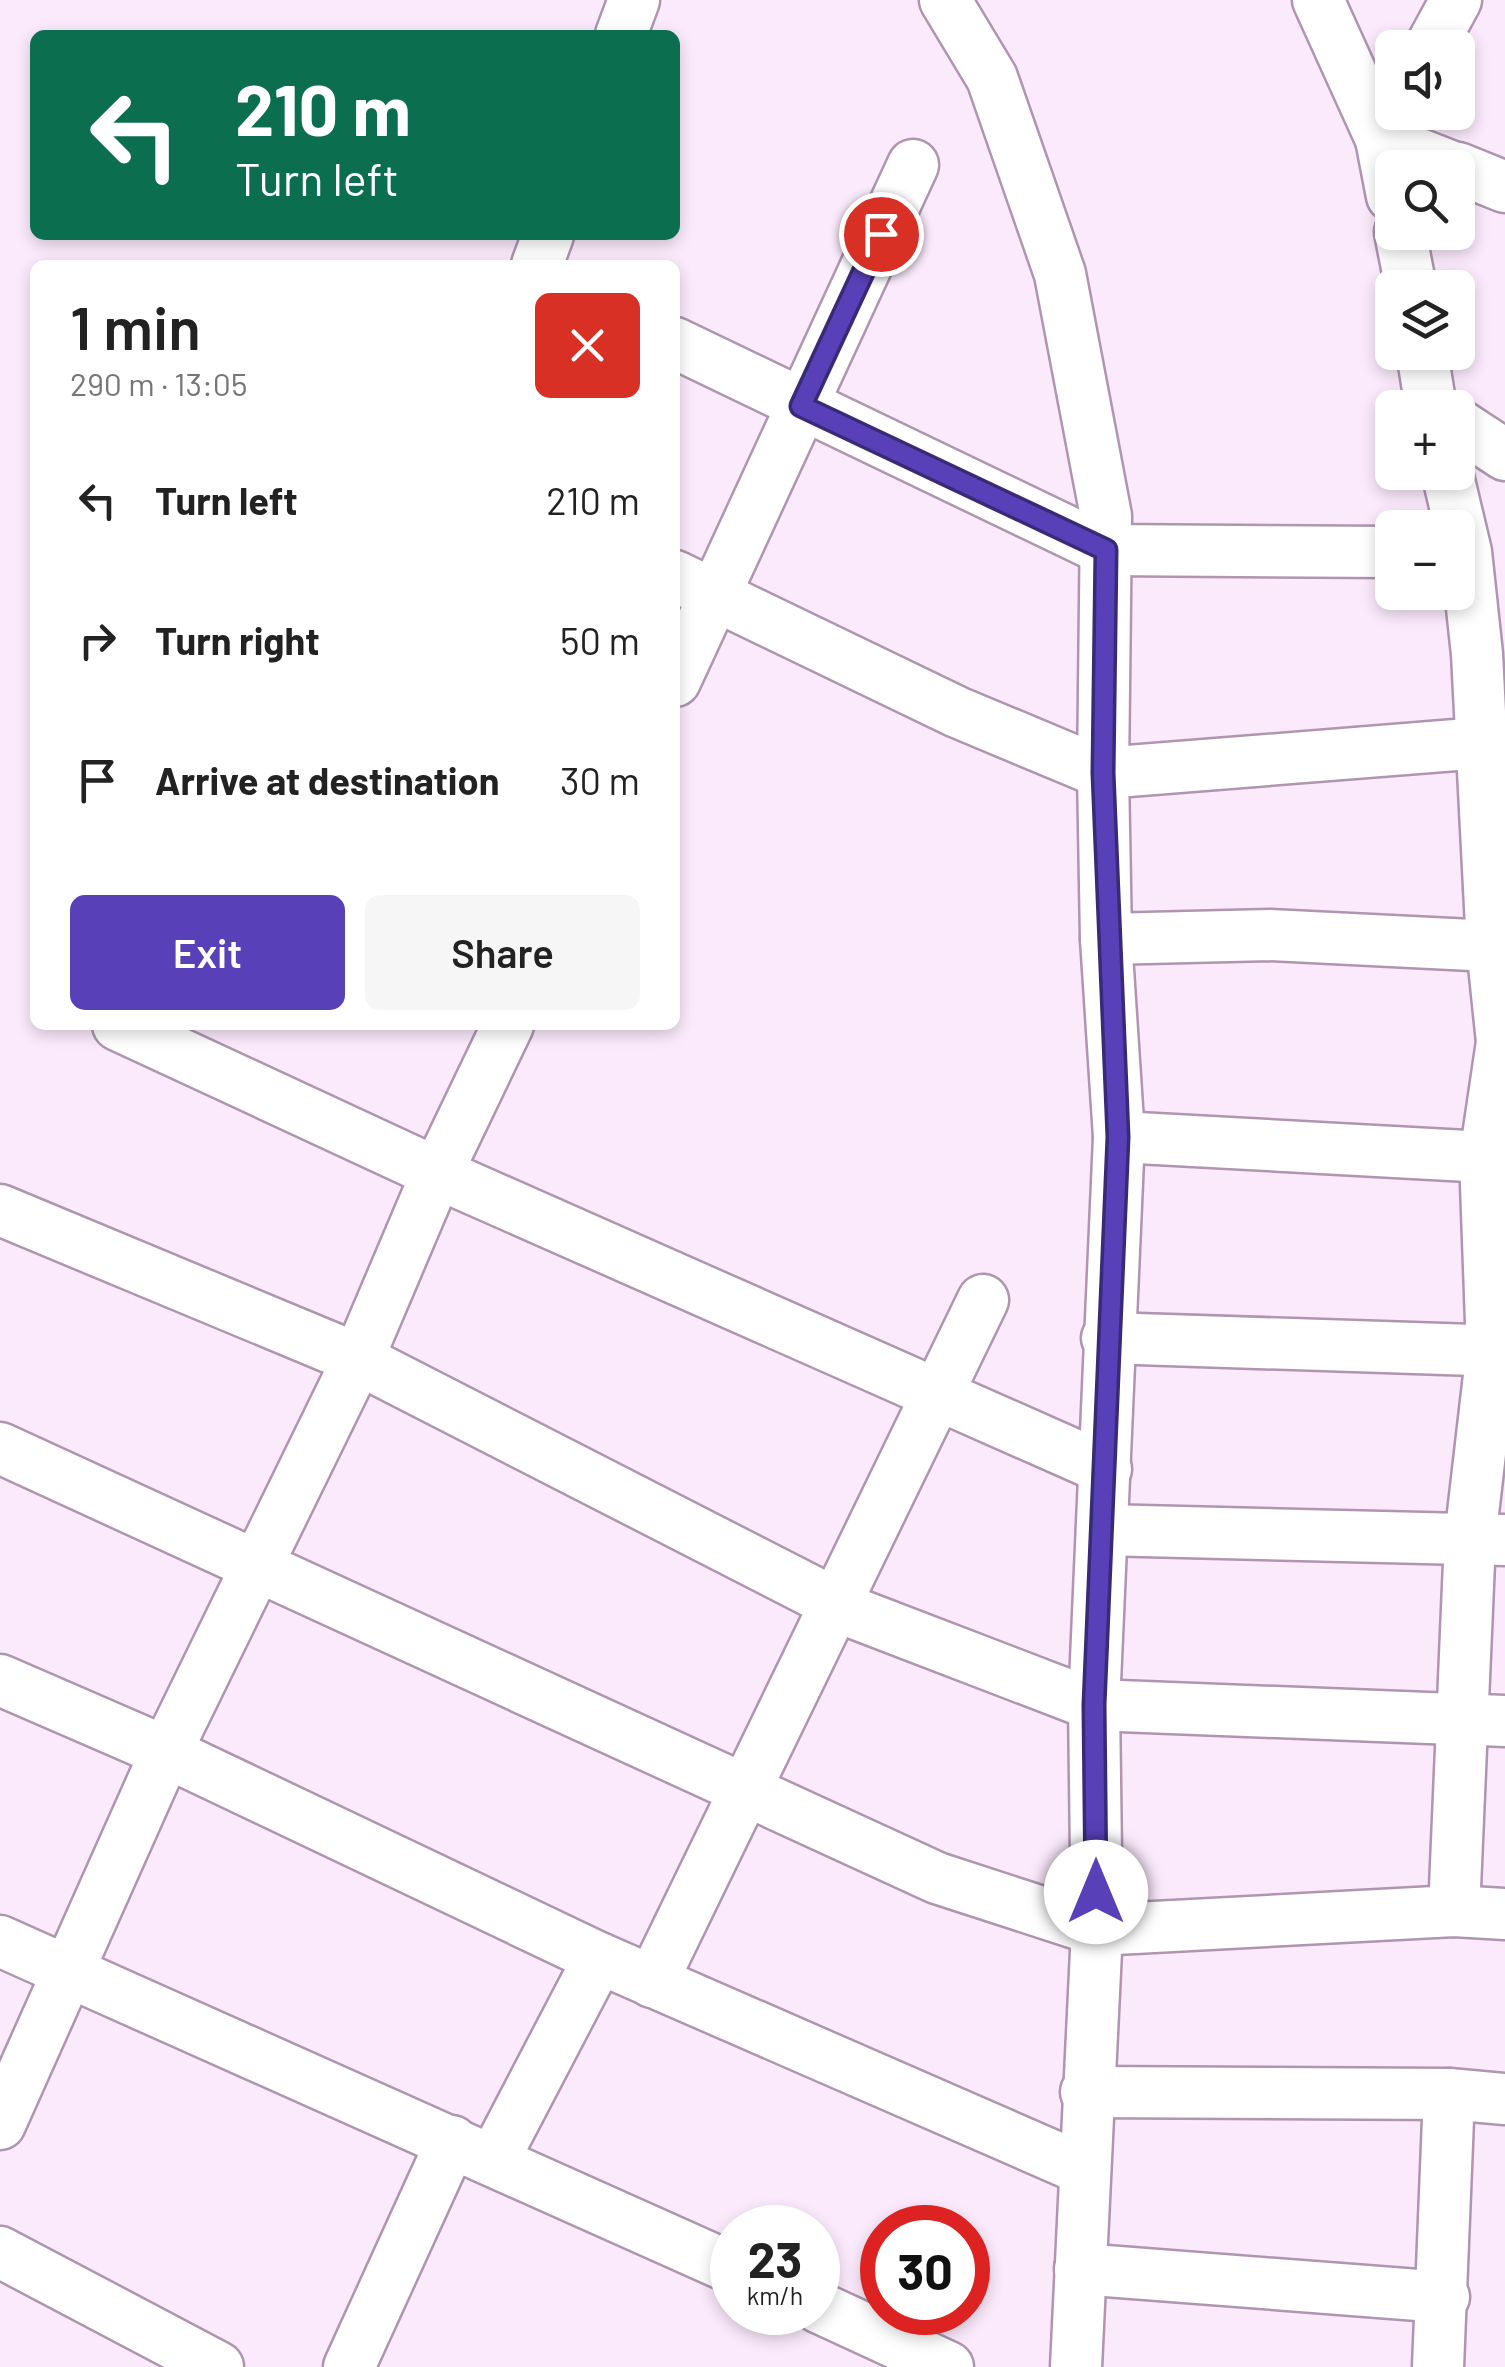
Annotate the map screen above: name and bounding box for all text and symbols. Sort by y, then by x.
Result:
map controls [1375,30,1475,610]
button: sound [1375,30,1475,130]
text: 210 m [235,66,411,150]
icon: left [70,70,200,200]
button: search [1375,150,1475,250]
text: Turn left [235,151,399,205]
pin [839,192,924,277]
icon: arrive [854,207,909,262]
button: layers [1375,270,1475,370]
text: 1 min [70,290,201,362]
button: close [535,293,640,398]
text: 290 m · 13:05 [70,364,247,402]
button: + [1375,390,1475,490]
icon: left [70,473,125,528]
text: Turn left [155,477,298,523]
text: 210 m [546,477,640,523]
button: − [1375,510,1475,610]
icon: right [70,613,125,668]
text: Turn right [155,617,320,663]
text: 50 m [560,617,640,663]
icon: arrive [70,753,125,808]
text: Arrive at destination [155,757,500,803]
text: 30 m [560,757,640,803]
button: Exit [70,895,345,1010]
button: Share [365,895,640,1010]
position arrow [1044,1840,1148,1944]
speed limit sign: 30 [860,2205,990,2335]
text: 23 [748,2228,802,2288]
text: km/h [747,2280,803,2310]

